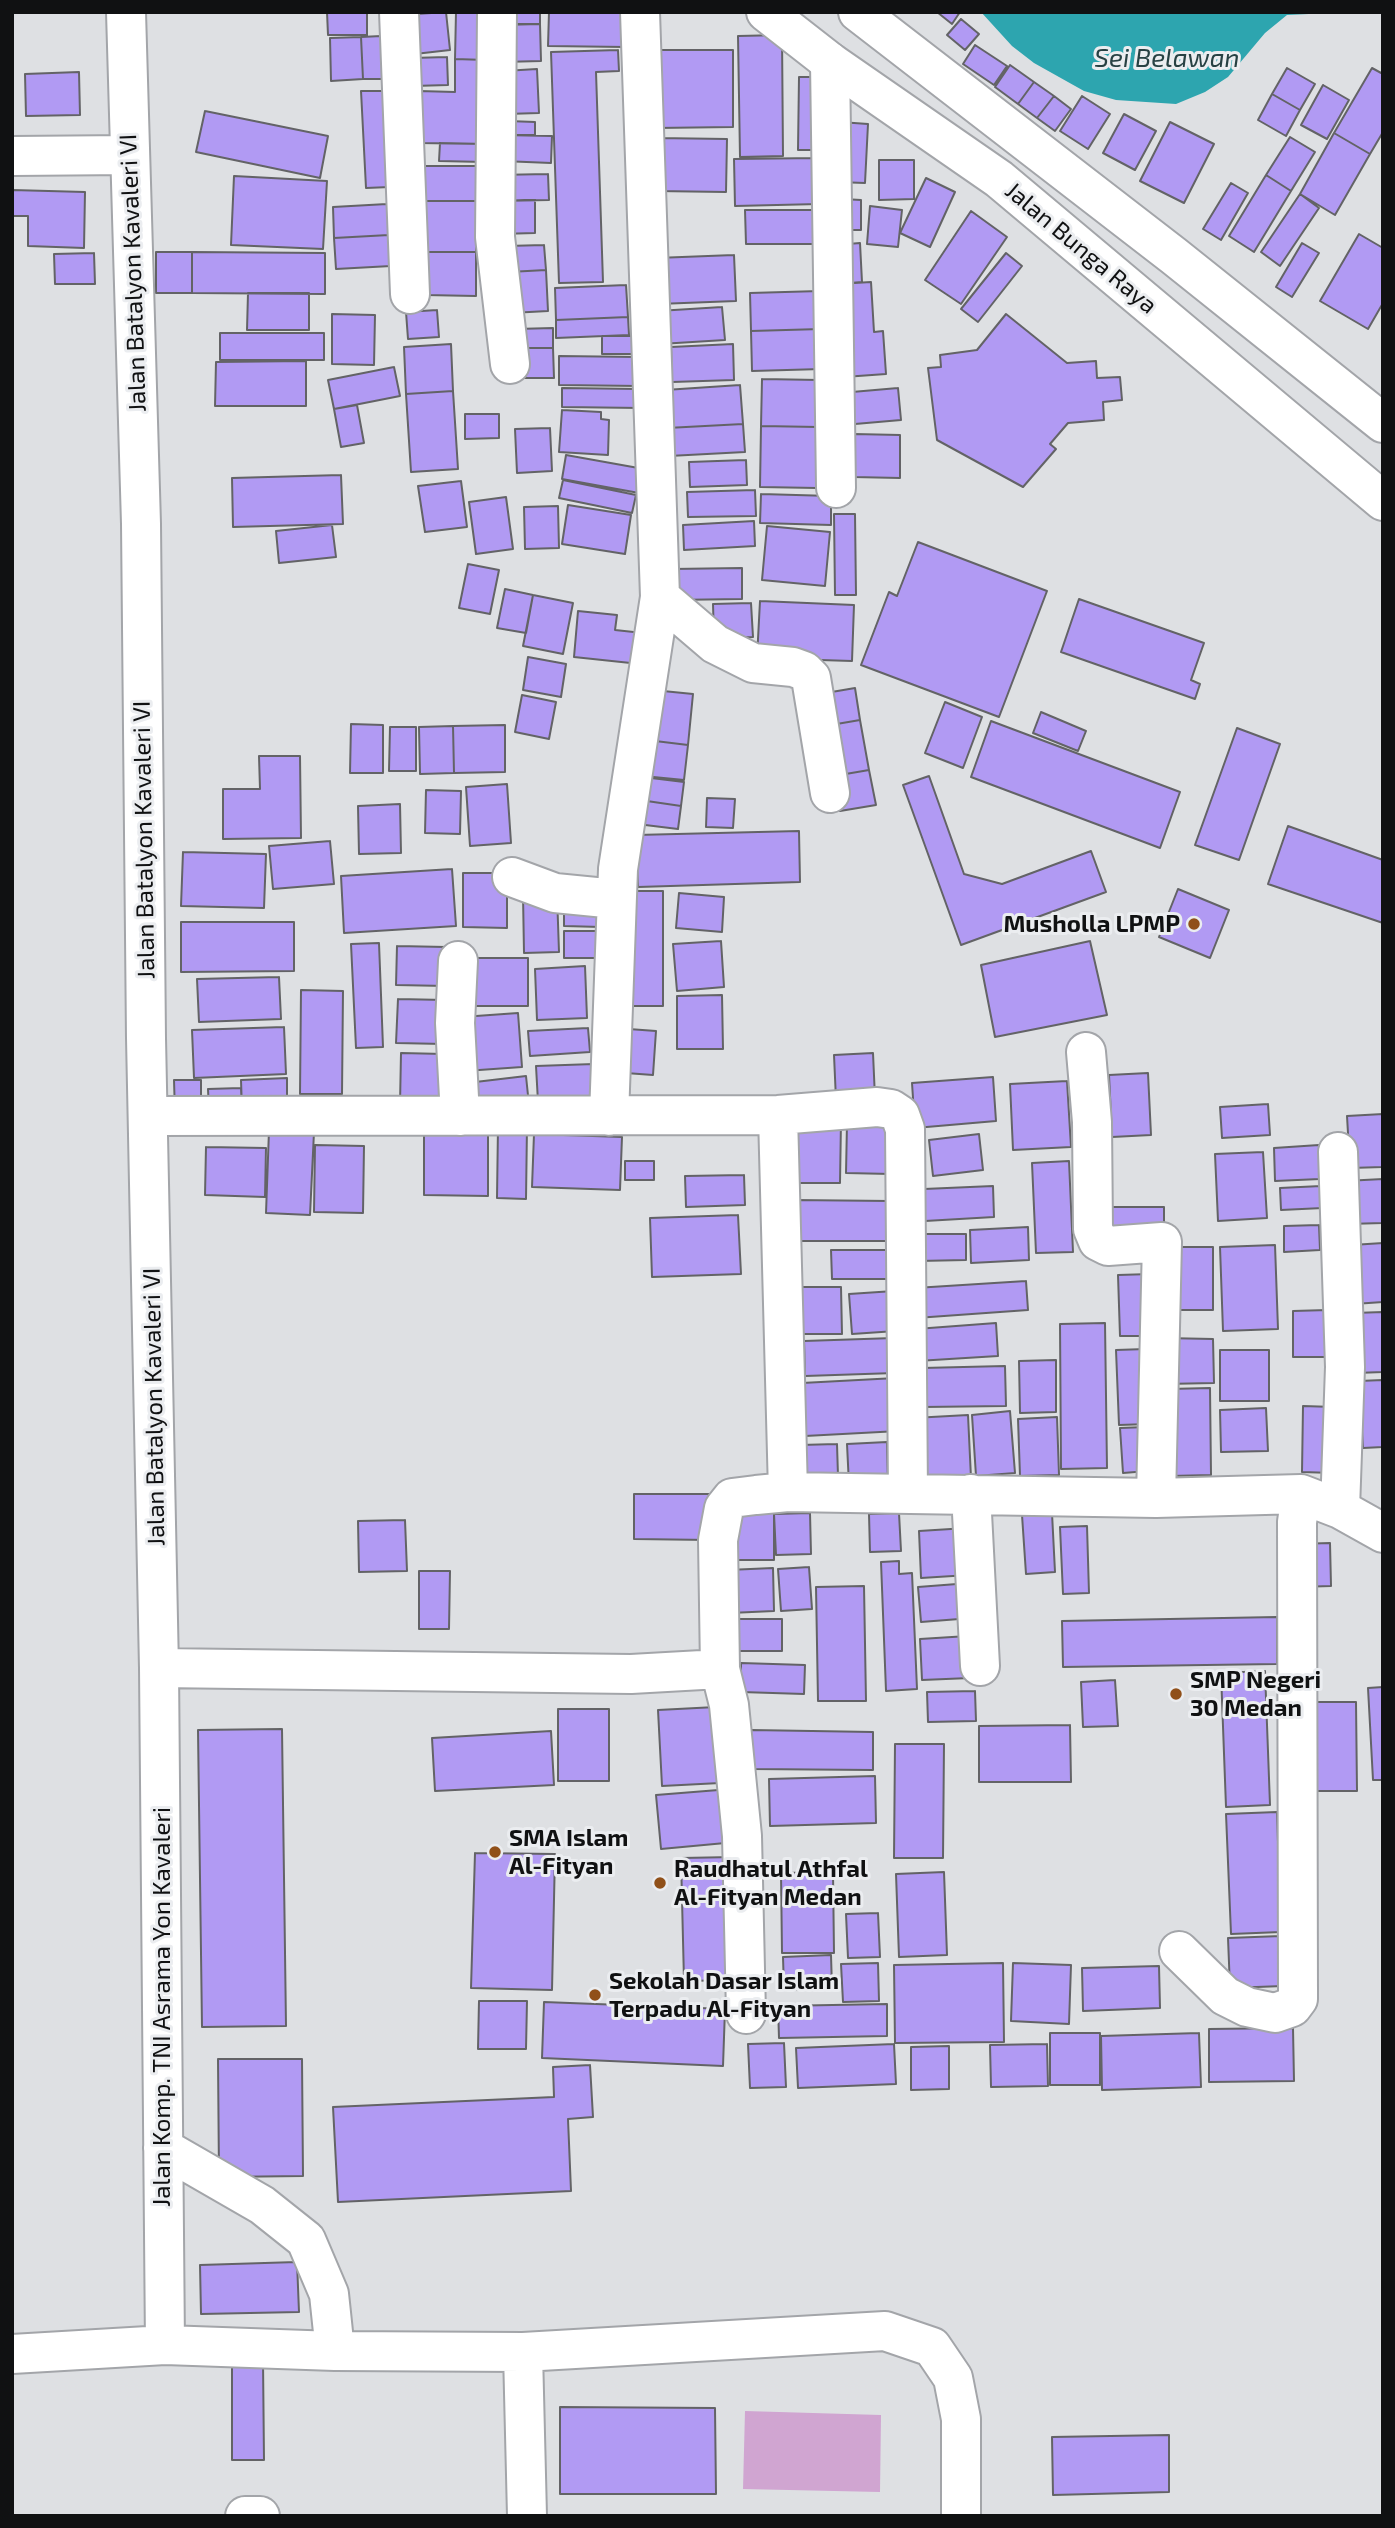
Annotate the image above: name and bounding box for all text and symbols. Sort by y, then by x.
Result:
water label: Sei Belawan [1094,42,1240,74]
street label: Jalan Batalyon Kavaleri VI [114,133,152,413]
street label: Jalan Bunga Raya [999,176,1163,320]
street label: Jalan Batalyon Kavaleri VI [127,701,161,979]
place label: Musholla LPMP [1003,910,1180,938]
marker: Musholla LPMP [1186,916,1202,932]
street label: Jalan Batalyon Kavaleri VI [137,1268,171,1546]
place label: SMP Negeri 30 Medan [1190,1666,1321,1722]
marker: SMP Negeri 30 Medan [1168,1686,1184,1702]
street label: Jalan Komp. TNI Asrama Yon Kavaleri [148,1807,176,2207]
place label: SMA Islam Al-Fityan [509,1824,628,1880]
marker: SMA Islam Al-Fityan [487,1844,503,1860]
place label: Raudhatul Athfal Al-Fityan Medan [674,1855,868,1911]
marker: Raudhatul Athfal Al-Fityan Medan [652,1875,668,1891]
place label: Sekolah Dasar Islam Terpadu Al-Fityan [609,1967,839,2023]
marker: Sekolah Dasar Islam Terpadu Al-Fityan [587,1987,603,2003]

